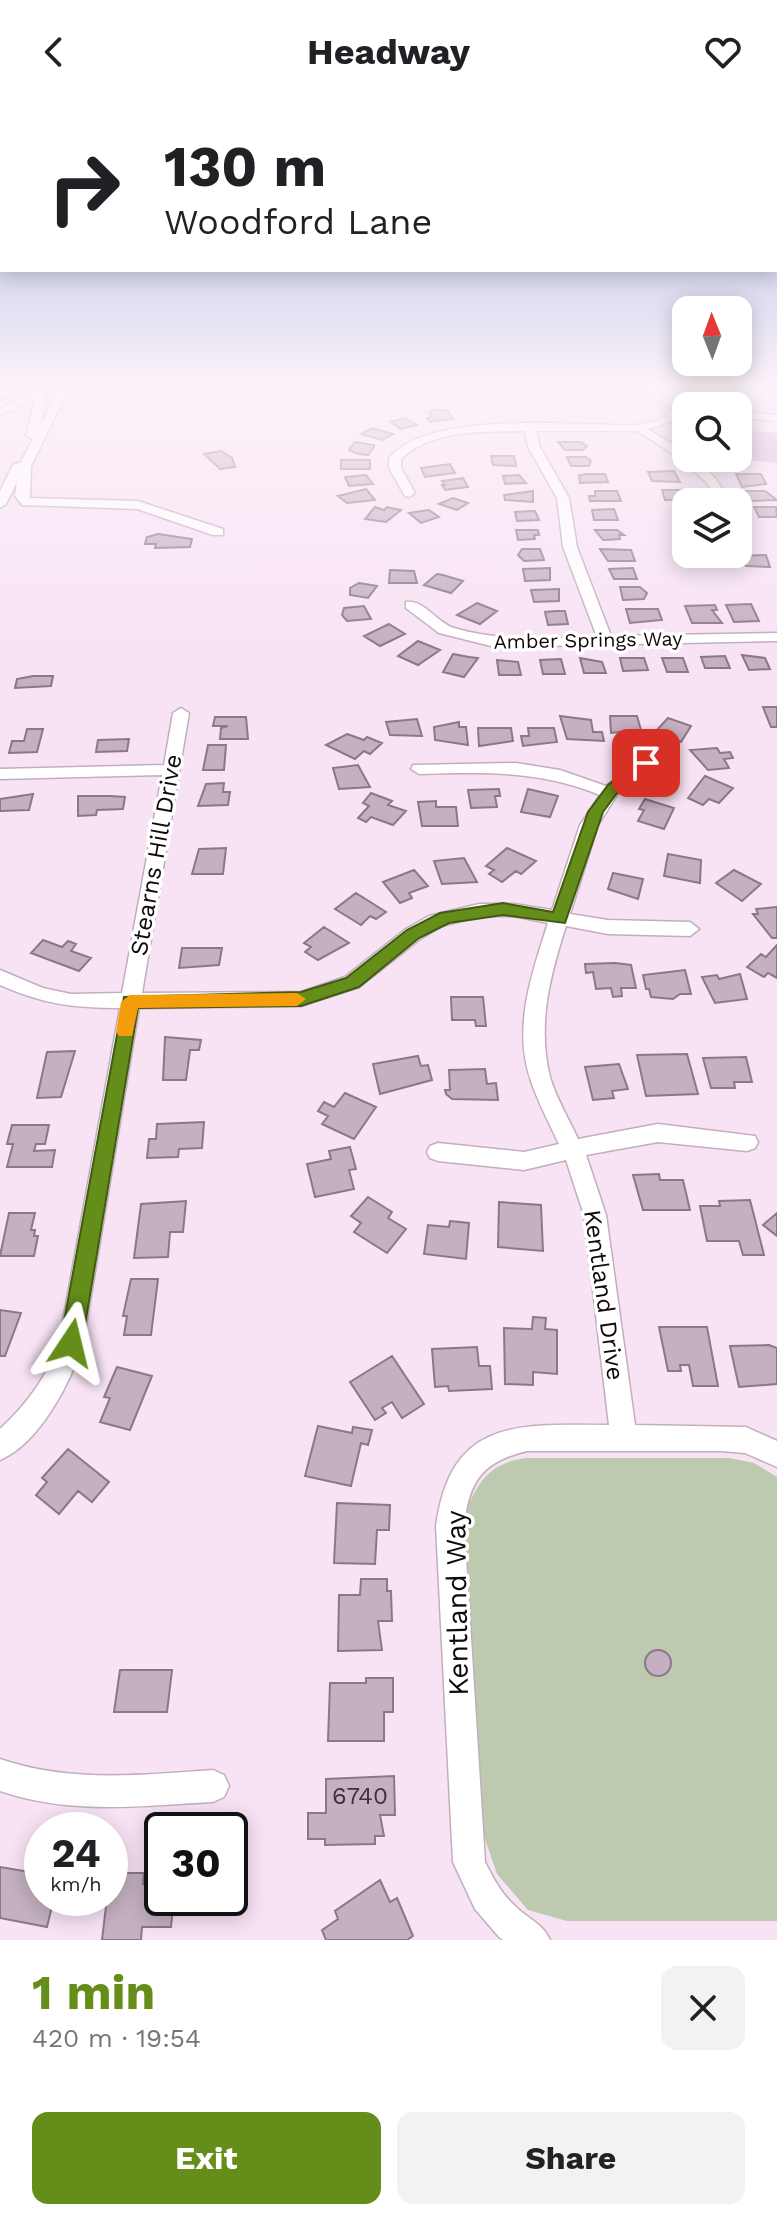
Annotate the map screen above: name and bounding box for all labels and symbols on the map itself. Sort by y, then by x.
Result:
north arrow [672,296,752,376]
street label: Amber Springs Way [493,626,683,654]
pin [612,729,680,797]
street label: Stearns Hill Drive [124,752,188,958]
street label: Kentland Drive [578,1208,630,1382]
position arrow [29,1301,113,1385]
street label: Kentland Way [439,1509,475,1696]
house number: 6740 [332,1782,388,1810]
speed limit sign: 30 [144,1812,248,1916]

